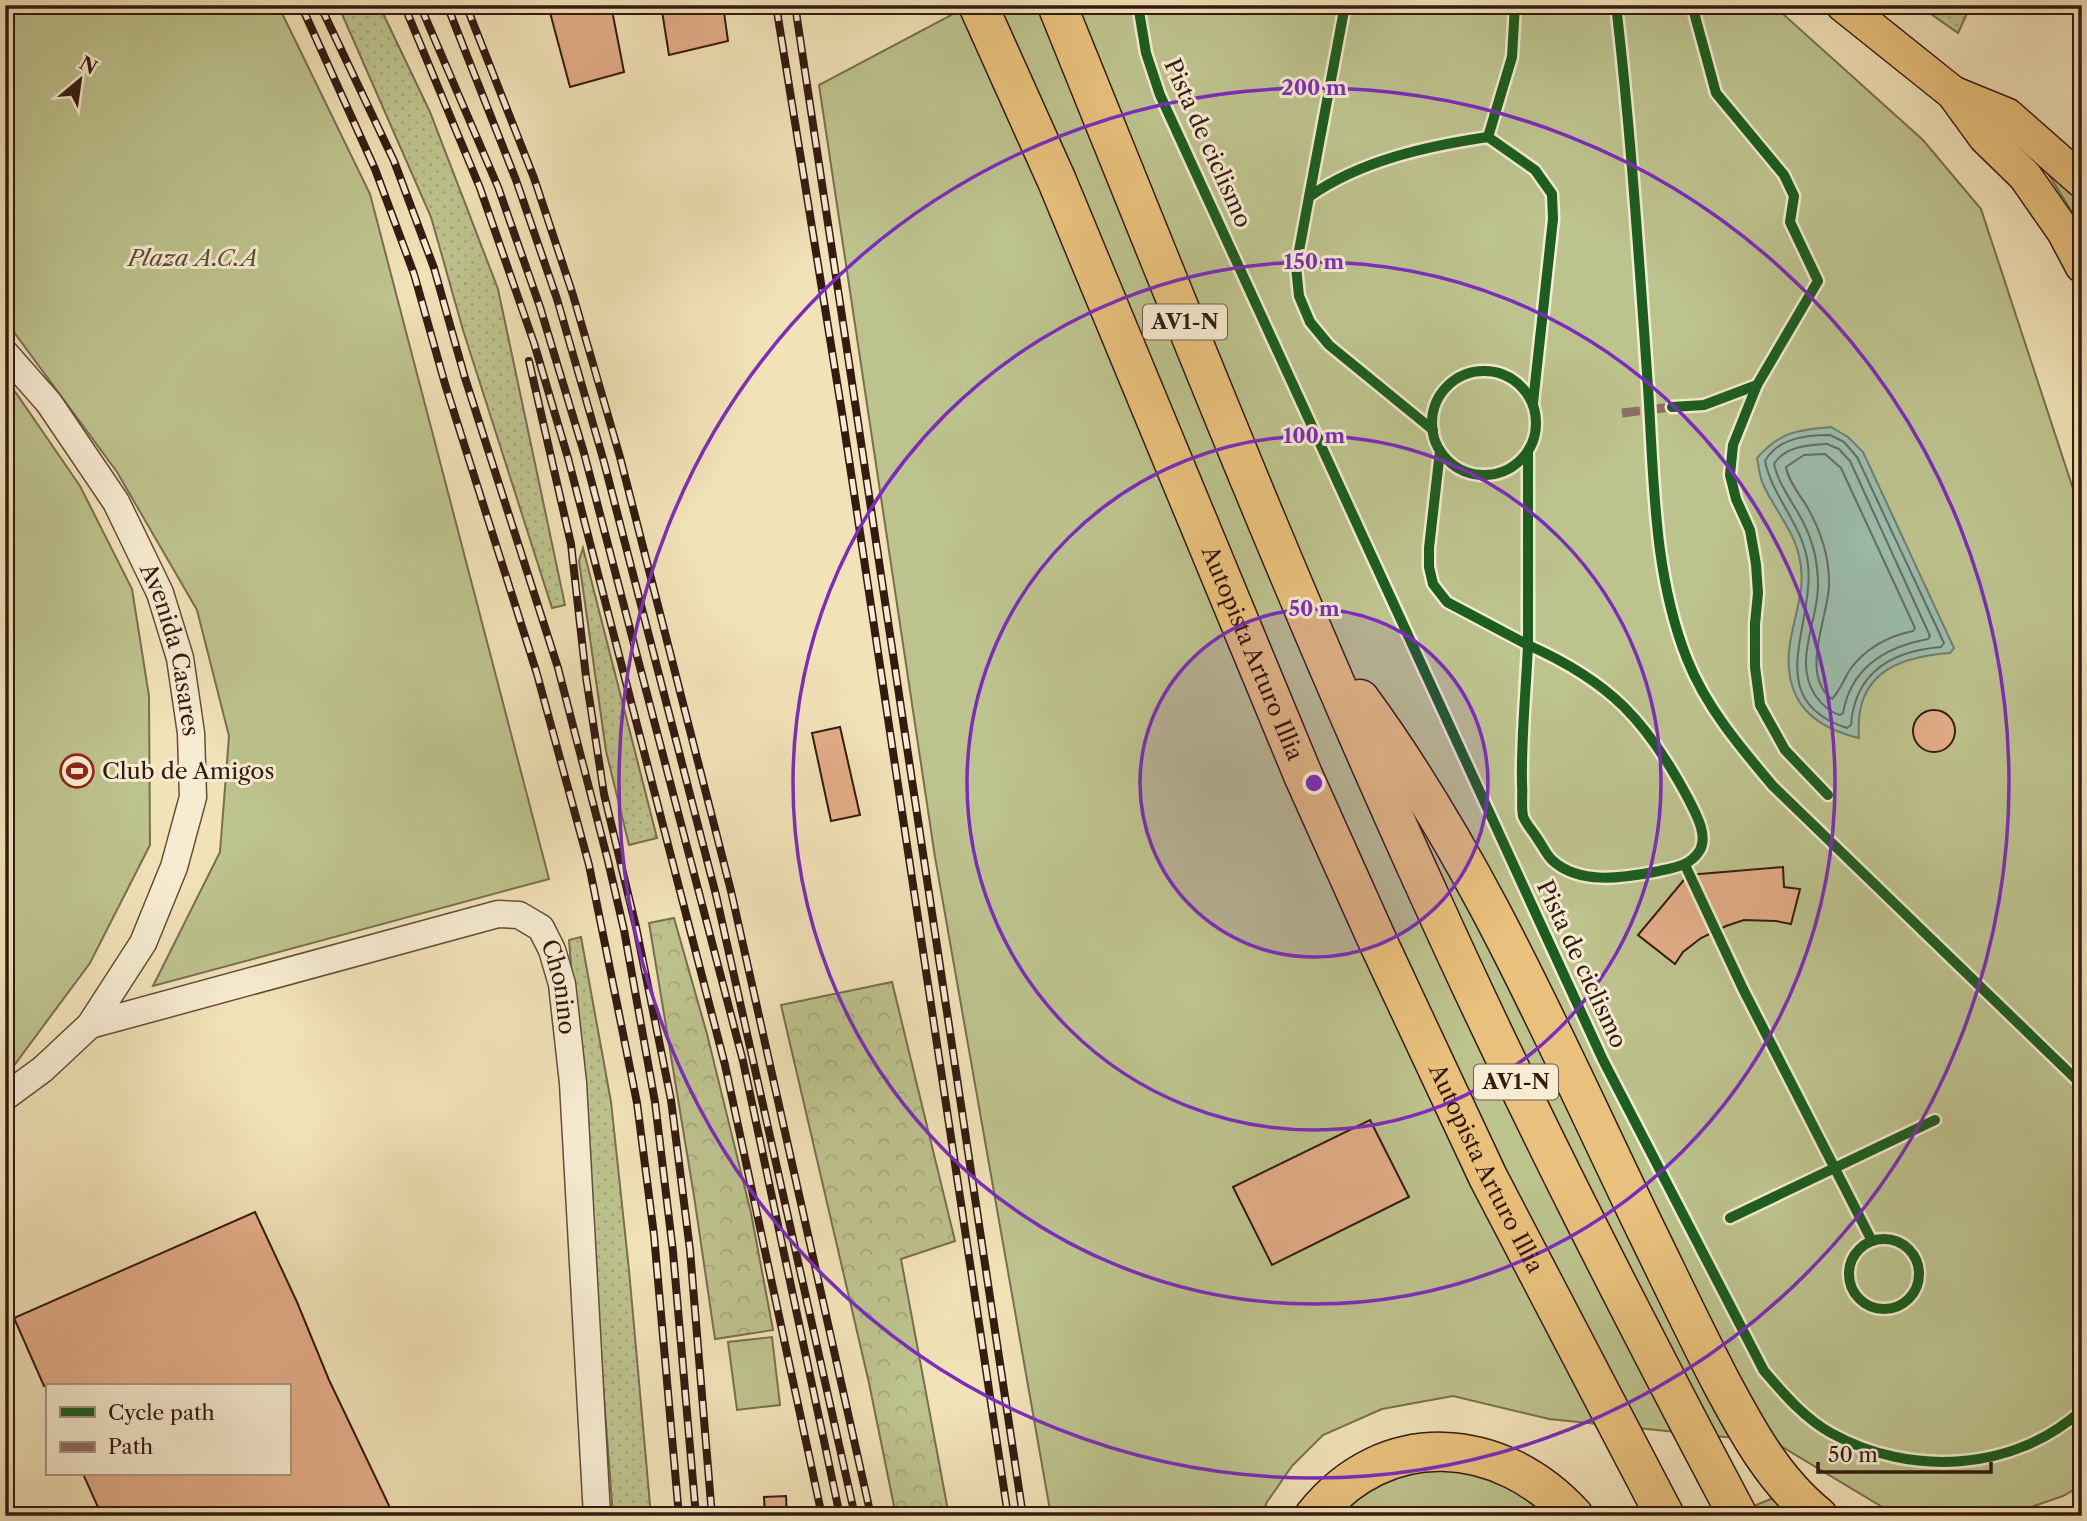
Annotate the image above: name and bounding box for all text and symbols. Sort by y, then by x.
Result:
north arrow [46,46,116,116]
text: N [75,52,101,80]
street label: Pista de ciclismo [1158,54,1258,232]
text: 200 m [1281,75,1347,100]
park label: Plaza A.C.A [126,244,258,272]
text: 150 m [1284,249,1344,274]
road number: AV1-N [1143,304,1227,340]
text: 100 m [1283,423,1345,448]
street label: Autopista Arturo Illia [1195,541,1310,765]
street label: Avenida Casares [133,558,205,738]
text: 50 m [1288,596,1340,621]
sports icon: Club de Amigos [58,752,96,790]
place label: Club de Amigos [102,757,274,785]
centre of rings [1302,771,1326,795]
street label: Pista de ciclismo [1531,876,1633,1052]
street label: Chonino [535,935,582,1036]
street label: Autopista Arturo Illia [1423,1059,1550,1279]
road number: AV1-N [1474,1064,1558,1100]
legend [46,1384,290,1476]
text: Cycle path [108,1400,215,1425]
scale bar [1818,1430,1991,1474]
text: Path [108,1434,153,1459]
text: 50 m [1828,1442,1878,1467]

